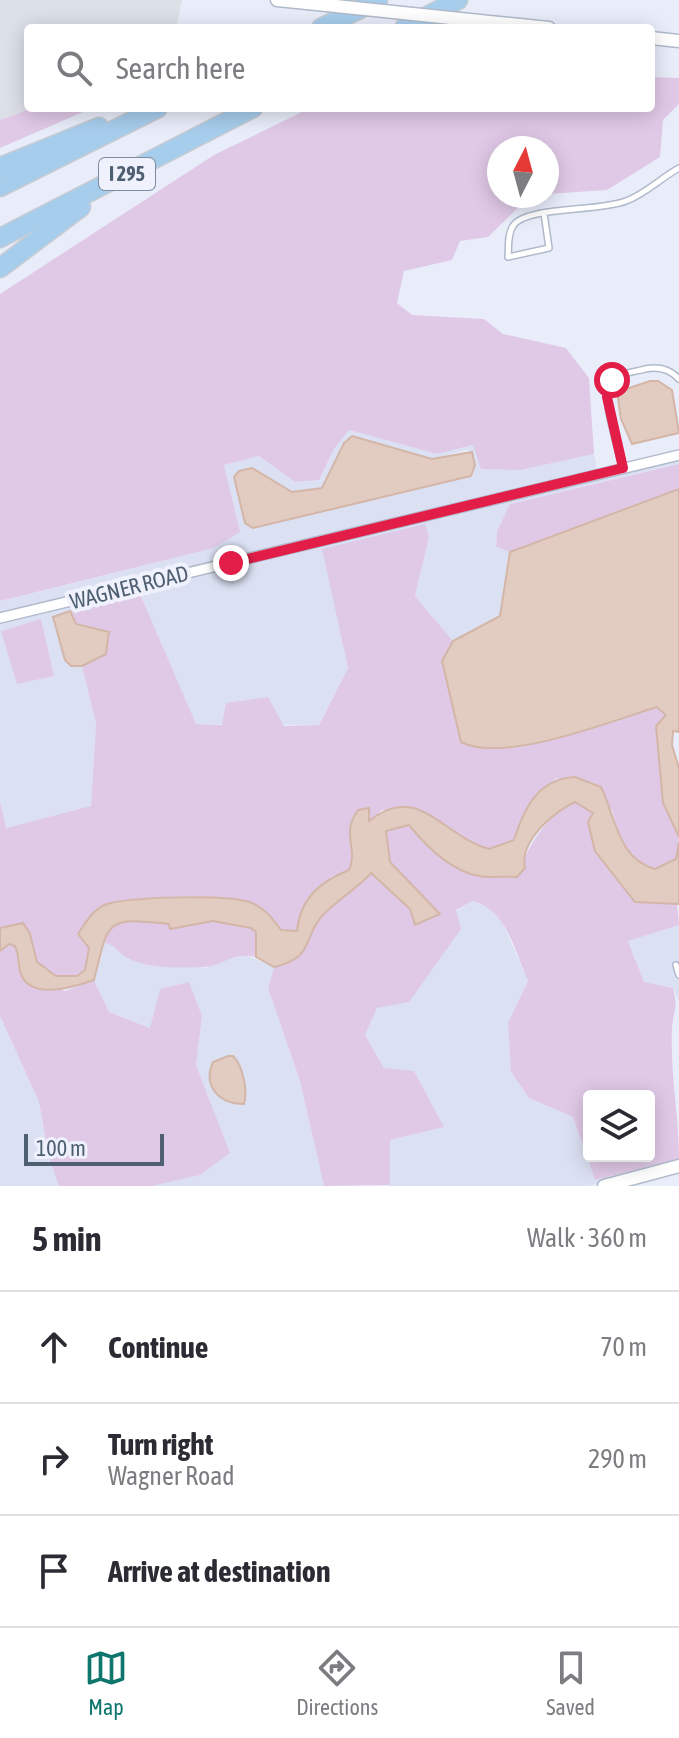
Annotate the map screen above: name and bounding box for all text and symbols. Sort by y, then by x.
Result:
search box [24,24,655,112]
icon: search [52,46,96,90]
text: Search here [116,51,245,85]
north arrow [487,136,559,208]
road number: I 295 [99,158,155,190]
route start [594,362,630,398]
route end [213,545,249,581]
street label: WAGNER ROAD [67,560,191,614]
map controls [583,1090,655,1162]
button: layers [583,1090,655,1162]
scale bar [24,1130,164,1166]
text: 100 m [36,1135,86,1161]
text: 5 min [32,1219,101,1258]
text: Walk · 360 m [527,1223,647,1253]
icon: ahead [32,1325,76,1369]
text: Continue [108,1330,208,1364]
text: 70 m [600,1332,647,1362]
text: Turn right [108,1427,214,1461]
icon: right [32,1437,76,1481]
text: 290 m [588,1444,647,1474]
text: Wagner Road [108,1461,235,1491]
icon: arrive [32,1549,76,1593]
text: Arrive at destination [108,1554,330,1588]
tab: Map [84,1646,128,1720]
tab: Directions [296,1646,378,1720]
tab: Saved [546,1646,595,1720]

